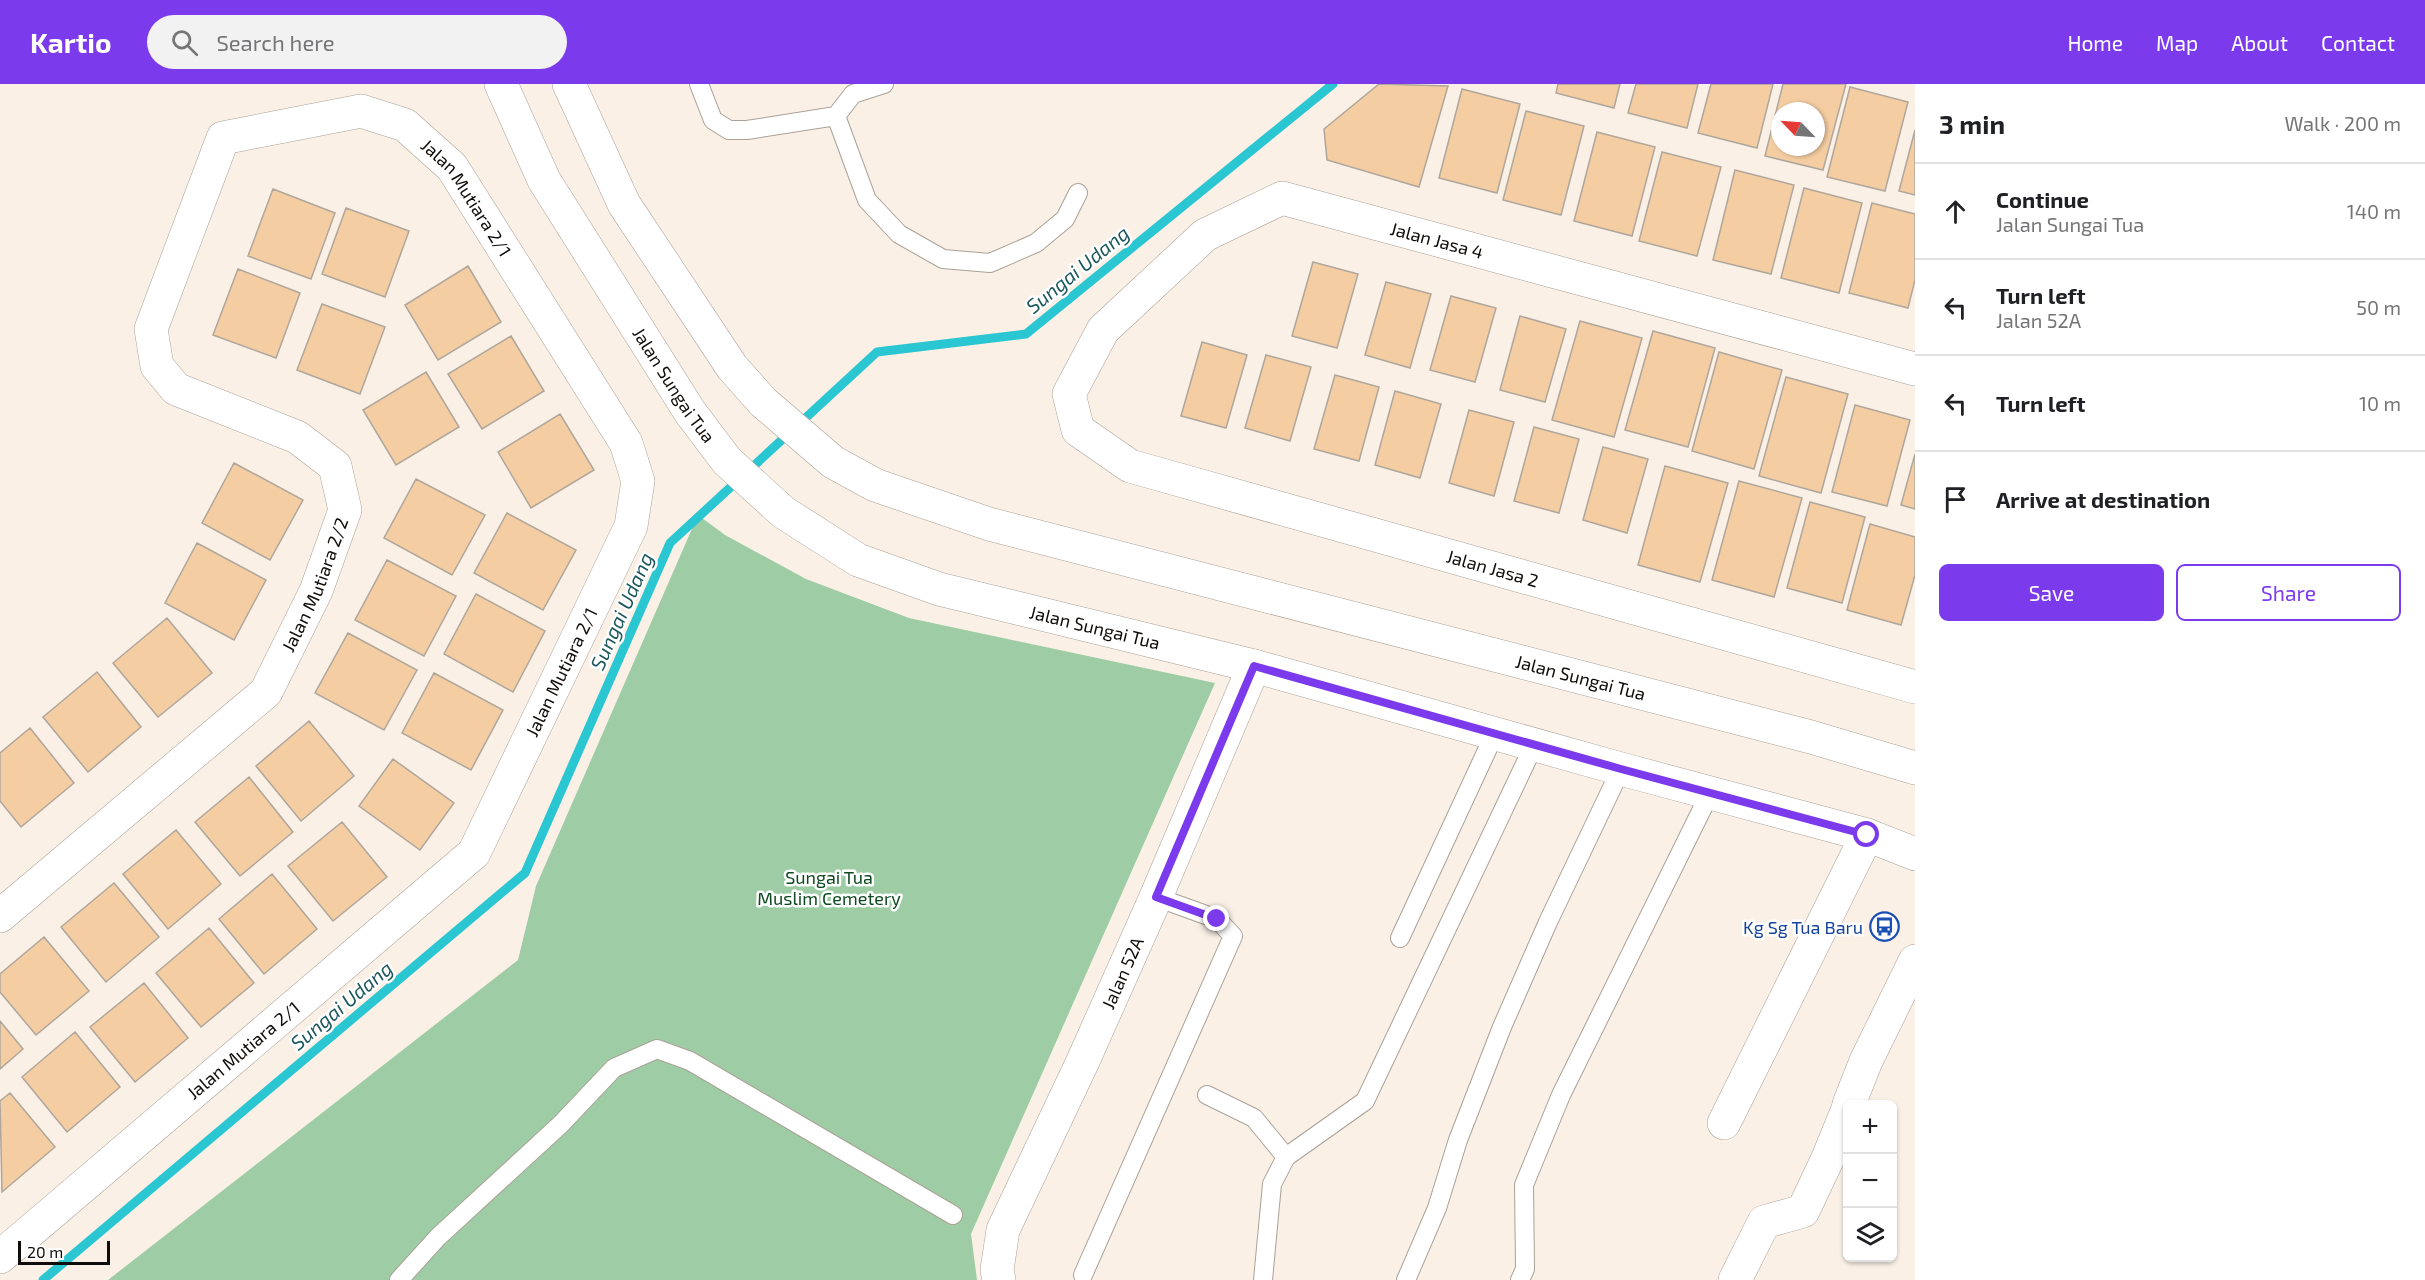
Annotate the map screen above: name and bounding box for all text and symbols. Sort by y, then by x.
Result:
search box [147,15,567,69]
text: Kartio [30,25,111,59]
icon: search [168,26,201,59]
text: Search here [216,29,335,55]
text: Home [2067,30,2123,55]
text: Map [2156,30,2198,55]
text: About [2231,30,2288,55]
text: Contact [2321,30,2395,55]
north arrow [1771,102,1825,156]
text: 3 min [1939,108,2005,139]
text: Walk · 200 m [2284,111,2401,135]
street label: Jalan Mutiara 2/1 [417,134,517,260]
text: Continue [1996,186,2089,212]
icon: ahead [1939,195,1972,228]
text: 140 m [2347,199,2401,223]
text: Jalan Sungai Tua [1996,212,2144,236]
street label: Jalan Jasa 4 [1388,217,1486,263]
water label: Sungai Udang [1021,220,1133,318]
text: Turn left [1996,282,2085,308]
icon: left [1939,291,1972,324]
text: 50 m [2356,295,2401,319]
text: Jalan 52A [1996,308,2081,332]
street label: Jalan Sungai Tua [628,323,720,447]
icon: left [1939,387,1972,420]
text: Turn left [1996,390,2085,416]
text: 10 m [2359,391,2401,415]
icon: arrive [1939,483,1972,516]
text: Arrive at destination [1996,486,2210,512]
street label: Jalan Mutiara 2/2 [277,514,352,655]
street label: Jalan Jasa 2 [1444,545,1541,591]
water label: Sungai Udang [584,549,658,673]
button: Save [1939,564,2164,621]
button: Share [2176,564,2401,621]
street label: Jalan Sungai Tua [1027,601,1162,654]
street label: Jalan Mutiara 2/1 [520,604,602,740]
street label: Jalan Sungai Tua [1513,650,1648,705]
route start [1853,821,1879,847]
park label: Sungai Tua Muslim Cemetery [757,866,901,909]
route end [1203,905,1229,931]
bus stop icon: Kg Sg Tua Baru [1868,911,1900,943]
place label: Kg Sg Tua Baru [1743,916,1863,938]
street label: Jalan 52A [1097,933,1148,1012]
water label: Sungai Udang [285,955,397,1055]
street label: Jalan Mutiara 2/1 [182,996,304,1104]
map controls [1843,1100,1897,1262]
button: + [1843,1100,1897,1154]
button: − [1843,1154,1897,1208]
button: layers [1843,1208,1897,1262]
scale bar [18,1238,110,1266]
text: 20 m [27,1242,63,1261]

